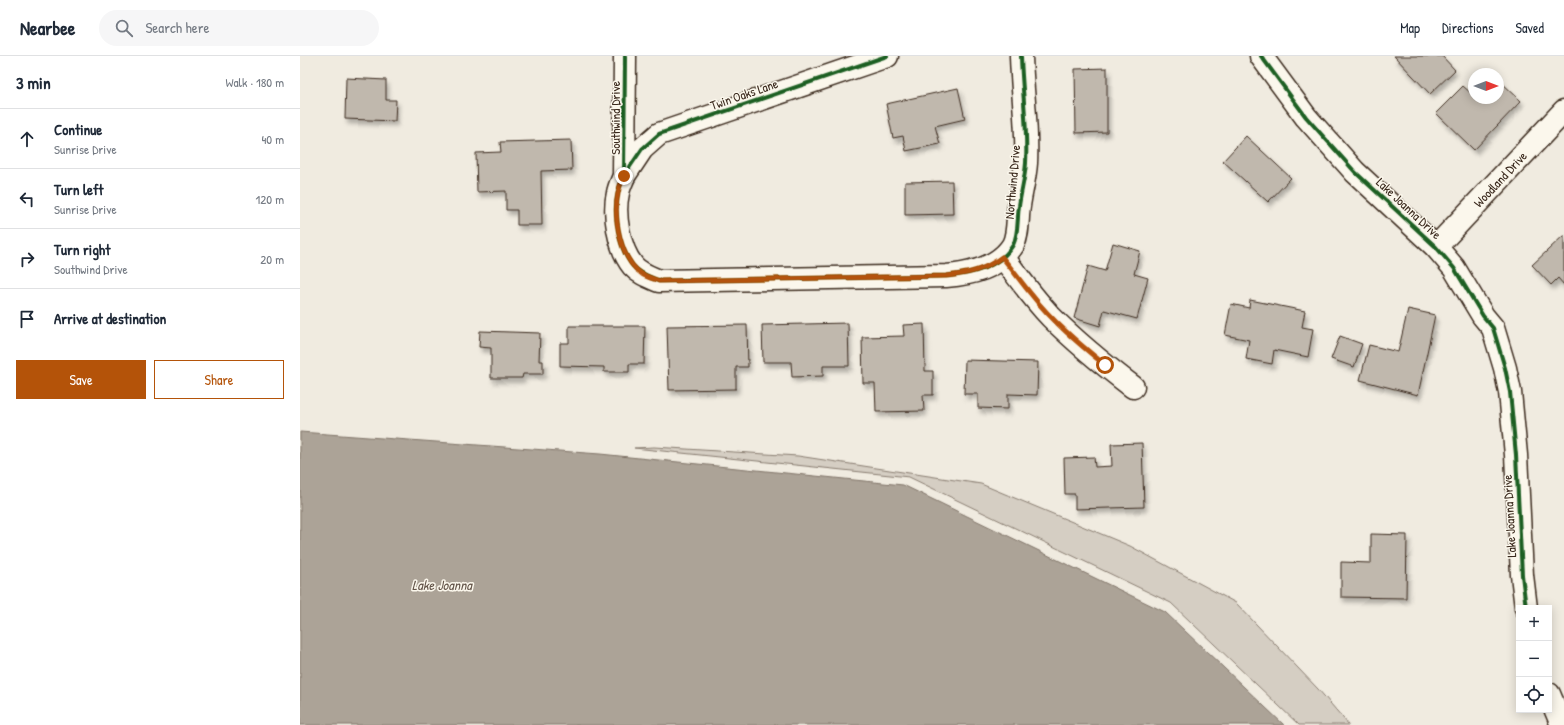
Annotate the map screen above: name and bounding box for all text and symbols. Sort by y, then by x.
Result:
search box [99,10,379,46]
text: Nearbee [20,15,75,41]
icon: search [113,17,135,39]
text: Search here [145,17,210,38]
text: Map [1400,18,1420,37]
text: Directions [1442,18,1493,37]
text: Saved [1515,18,1544,37]
north arrow [1468,68,1504,104]
text: 3 min [16,71,51,94]
text: Walk · 180 m [225,73,284,91]
street label: Twin Oaks Lane [708,74,780,114]
street label: Southwind Drive [606,81,624,155]
text: Continue [54,119,102,140]
icon: ahead [16,128,38,150]
text: 40 m [261,130,284,148]
text: Sunrise Drive [54,140,117,158]
street label: Northwind Drive [1000,144,1024,220]
street label: Woodland Drive [1469,147,1531,211]
route end [615,167,633,185]
street label: Lake Joanna Drive [1373,173,1445,243]
text: Turn left [54,179,104,200]
icon: left [16,188,38,210]
text: 120 m [256,190,284,208]
text: Sunrise Drive [54,200,117,218]
text: Turn right [54,239,110,260]
icon: right [16,248,38,270]
text: 20 m [260,250,284,268]
text: Southwind Drive [54,260,128,278]
icon: arrive [16,308,38,330]
text: Arrive at destination [54,308,166,329]
route start [1096,356,1114,374]
button: Save [16,360,146,399]
button: Share [154,360,284,399]
street label: Lake Joanna Drive [1498,474,1520,558]
water label: Lake Joanna [412,575,473,594]
map controls [1516,605,1552,713]
button: + [1516,605,1552,641]
button: − [1516,641,1552,677]
button: locate [1516,677,1552,713]

